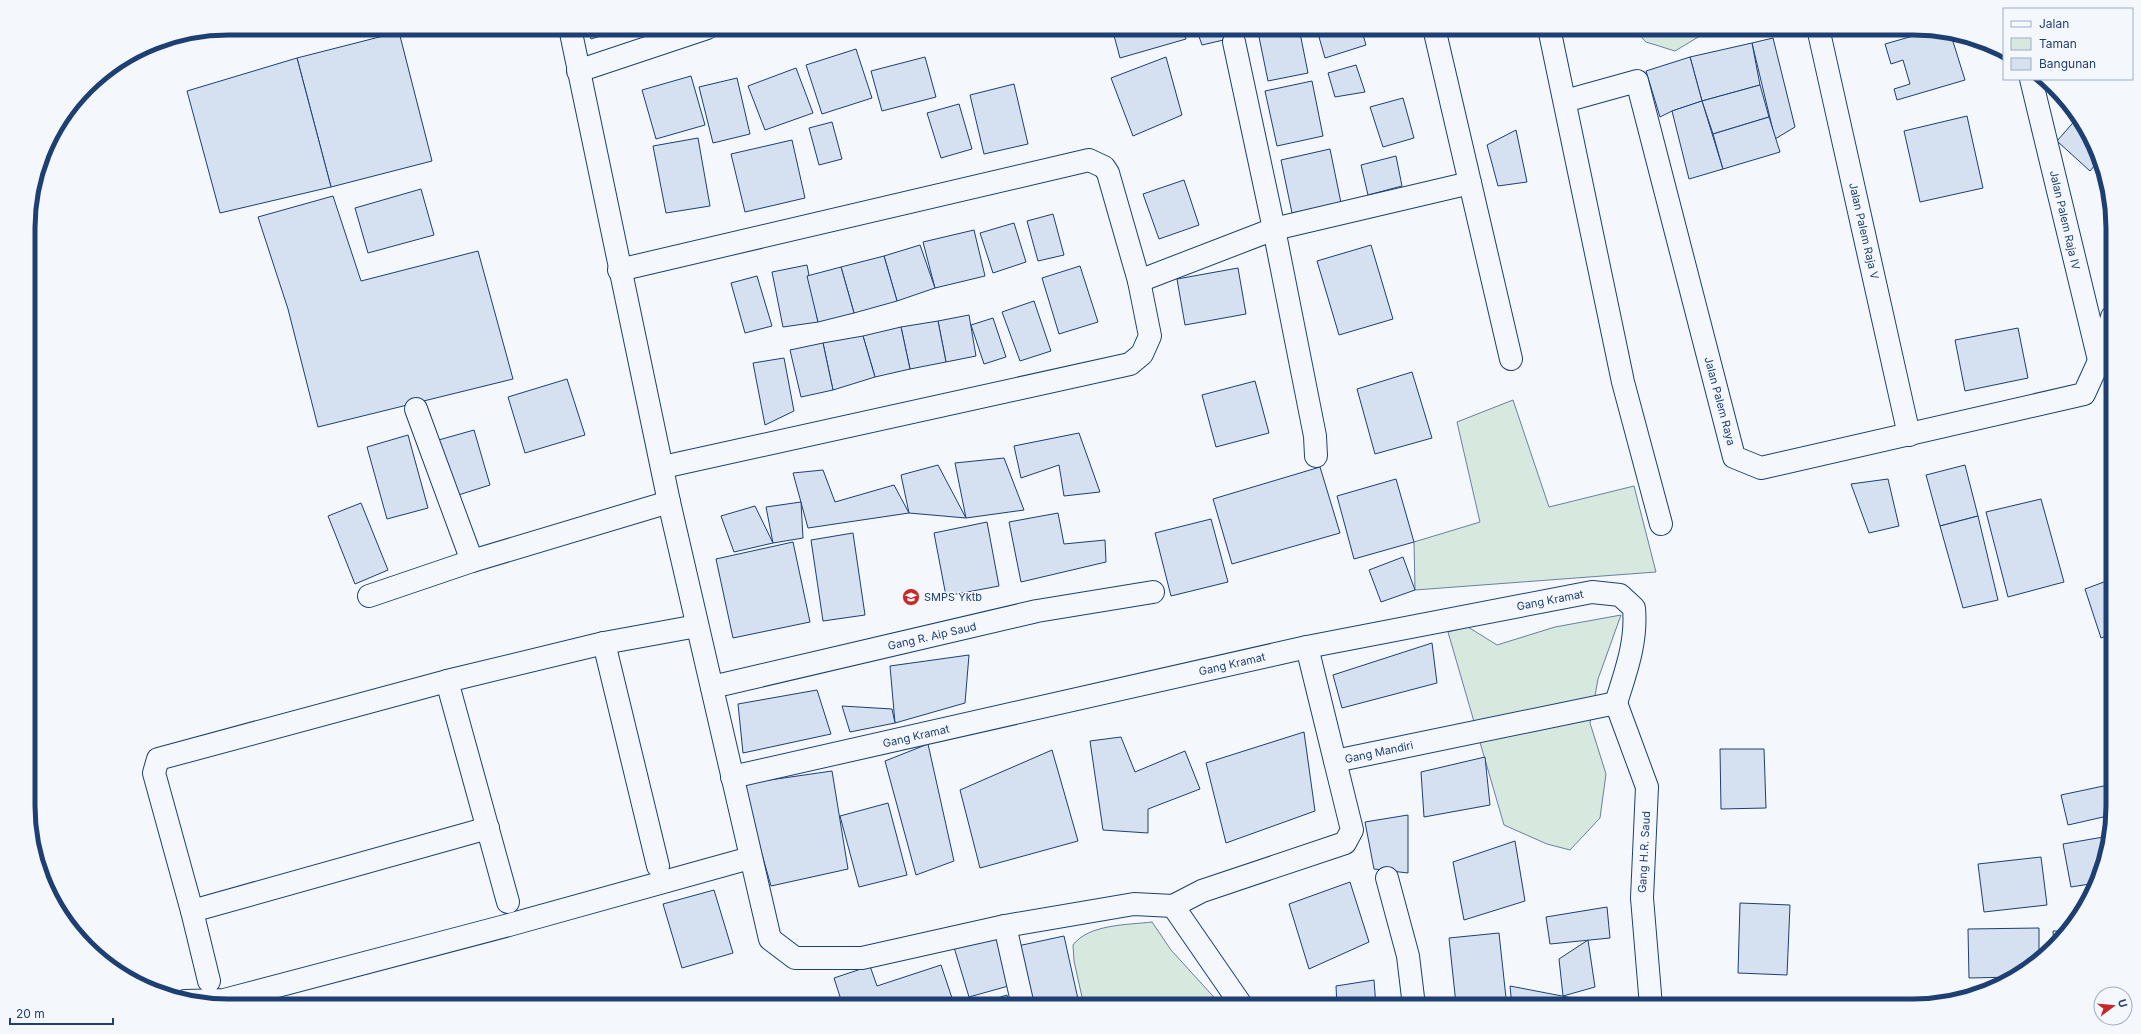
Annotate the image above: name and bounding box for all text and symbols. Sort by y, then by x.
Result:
legend [2003,8,2133,80]
text: Jalan [2039,16,2069,31]
text: Taman [2039,36,2077,51]
text: Bangunan [2039,56,2096,71]
street label: Jalan Palem Raja IV [2047,169,2083,271]
street label: Jalan Palem Raja V [1846,181,1882,281]
street label: Jalan Palem Raya [1701,355,1739,447]
school or university icon: SMPS Yktb [901,587,921,607]
street label: Gang Kramat [1515,587,1585,613]
place label: SMPS Yktb [924,590,982,604]
street label: Gang R. Aip Saud [886,619,978,653]
street label: Gang Kramat [1197,649,1267,678]
street label: Gang Kramat [881,721,951,750]
street label: Gang Mandiri [1343,738,1415,766]
street label: Gang H.R. Saud [1635,811,1653,893]
north arrow [2093,986,2133,1026]
text: U [2115,997,2130,1009]
scale bar [10,1000,113,1026]
text: 20 m [16,1006,45,1021]

